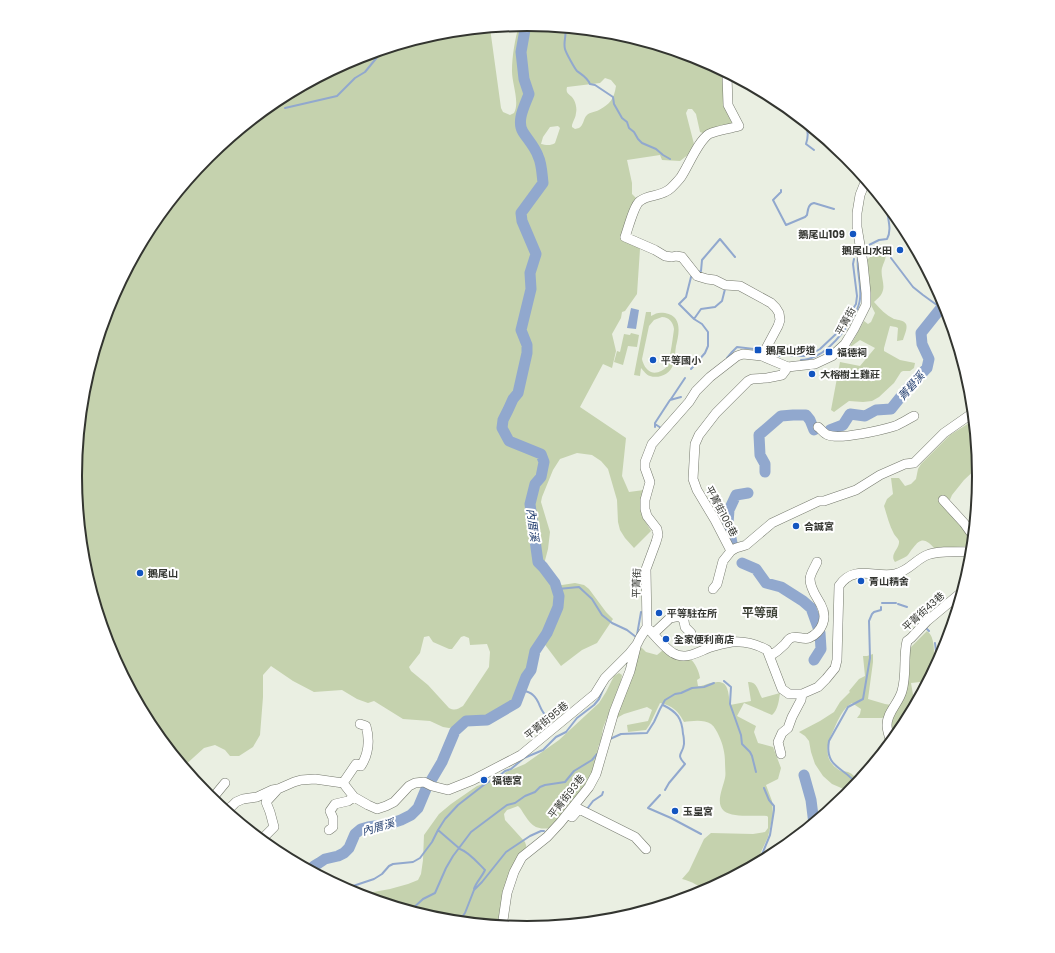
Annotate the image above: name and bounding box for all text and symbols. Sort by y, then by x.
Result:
place label: 鵝尾山109 [799,227,845,242]
marker: 鵝尾山109 [848,229,858,239]
place label: 鵝尾山水田 [842,243,892,258]
marker: 鵝尾山水田 [895,245,905,255]
street label: 平菁街 [832,304,859,338]
place label: 鵝尾山步道 [766,343,816,358]
marker: 鵝尾山步道 [753,345,763,355]
place label: 福德祠 [837,345,867,360]
marker: 福德祠 [824,347,834,357]
place label: 平等國小 [661,353,702,368]
marker: 平等國小 [648,355,658,365]
place label: 大榕樹土雞莊 [820,367,880,382]
water label: 菁礐溪 [894,367,929,404]
marker: 大榕樹土雞莊 [807,369,817,379]
street label: 平菁街106巷 [702,483,741,539]
water label: 內厝溪 [523,508,543,544]
place label: 合誠宮 [804,519,834,534]
marker: 合誠宮 [791,521,801,531]
place label: 鵝尾山 [148,566,178,581]
marker: 鵝尾山 [135,568,145,578]
street label: 平菁街 [628,568,645,598]
place label: 青山精舍 [869,574,909,589]
marker: 青山精舍 [856,576,866,586]
street label: 平菁街43巷 [899,588,948,634]
district label: 平等頭 [742,604,778,621]
place label: 平等駐在所 [667,606,717,621]
marker: 平等駐在所 [654,608,664,618]
place label: 全家便利商店 [674,632,734,647]
marker: 全家便利商店 [661,634,671,644]
street label: 平菁街95巷 [521,698,571,743]
street label: 平菁街93巷 [544,771,588,821]
place label: 福德宮 [492,773,522,788]
marker: 福德宮 [479,775,489,785]
place label: 玉皇宮 [683,804,713,819]
marker: 玉皇宮 [670,806,680,816]
water label: 內厝溪 [360,814,398,839]

